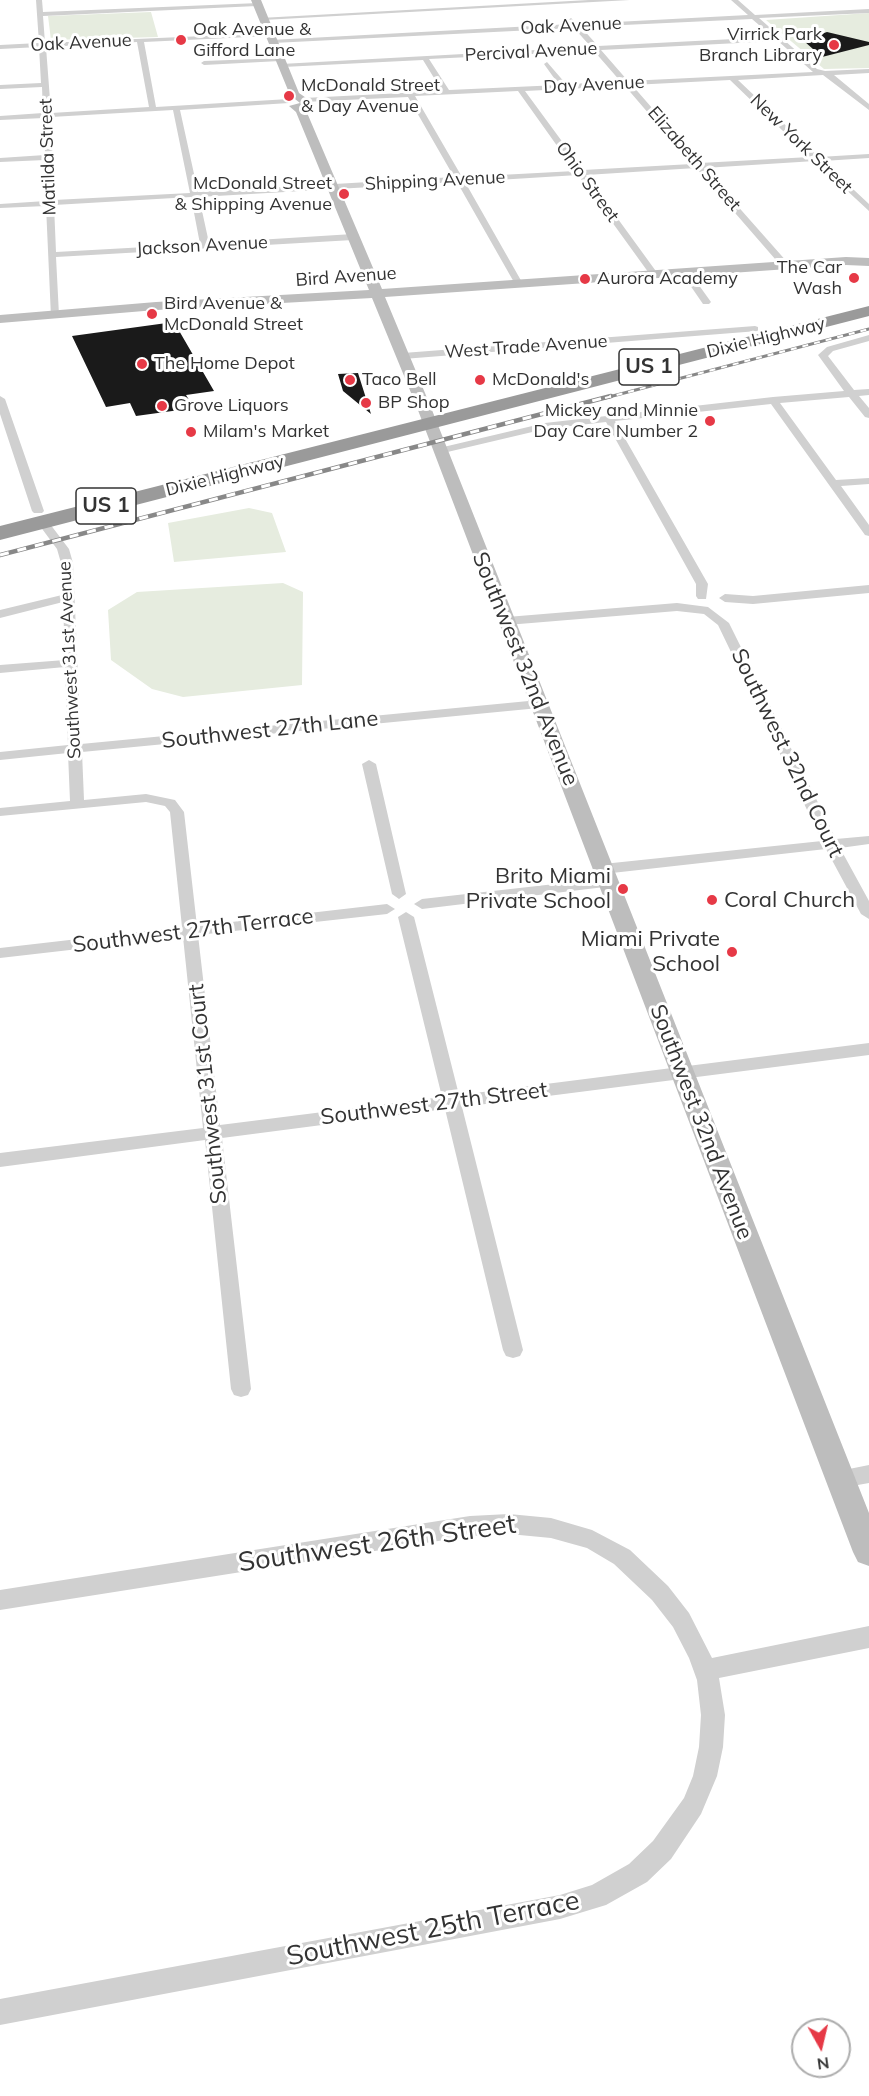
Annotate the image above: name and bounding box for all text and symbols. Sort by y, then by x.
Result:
street label: Oak Avenue [520,13,622,39]
place label: Oak Avenue & Gifford Lane [193,19,311,62]
place label: Virrick Park Branch Library [699,24,822,66]
street label: Oak Avenue [30,30,132,56]
marker: Oak Avenue & Gifford Lane [174,33,188,47]
street label: Percival Avenue [464,38,598,66]
marker: Virrick Park Branch Library [827,38,841,52]
street label: Day Avenue [543,72,645,98]
place label: McDonald Street & Day Avenue [301,75,440,118]
marker: McDonald Street & Day Avenue [282,89,296,103]
street label: New York Street [745,90,857,198]
street label: Matilda Street [35,98,61,216]
street label: Elizabeth Street [643,102,745,216]
street label: Ohio Street [551,138,623,226]
street label: Shipping Avenue [364,167,506,195]
place label: McDonald Street & Shipping Avenue [174,173,332,216]
marker: McDonald Street & Shipping Avenue [337,187,351,201]
street label: Jackson Avenue [136,232,268,260]
place label: The Car Wash [777,257,842,300]
street label: Bird Avenue [295,263,397,291]
place label: Aurora Academy [597,268,738,290]
marker: The Car Wash [847,271,861,285]
marker: Aurora Academy [578,272,592,286]
place label: Bird Avenue & McDonald Street [164,293,303,336]
marker: Bird Avenue & McDonald Street [145,307,159,321]
street label: Dixie Highway [705,313,827,363]
street label: West Trade Avenue [444,331,608,363]
road number: US 1 [619,349,679,385]
place label: The Home Depot [154,353,295,375]
marker: The Home Depot [135,357,149,371]
place label: Taco Bell [362,369,437,391]
place label: McDonald's [492,369,589,391]
marker: Taco Bell [343,373,357,387]
marker: McDonald's [473,373,487,387]
place label: BP Shop [378,392,449,414]
place label: Grove Liquors [174,395,289,417]
marker: BP Shop [359,396,373,410]
marker: Grove Liquors [155,399,169,413]
place label: Mickey and Minnie Day Care Number 2 [534,400,698,442]
marker: Mickey and Minnie Day Care Number 2 [703,414,717,428]
place label: Milam's Market [203,421,329,443]
marker: Milam's Market [184,425,198,439]
street label: Dixie Highway [164,451,286,501]
road number: US 1 [76,488,136,524]
street label: Southwest 32nd Avenue [466,548,584,790]
street label: Southwest 31st Avenue [54,561,86,759]
street label: Southwest 32nd Court [725,644,849,862]
street label: Southwest 27th Lane [161,706,379,754]
place label: Brito Miami Private School [466,863,611,914]
marker: Brito Miami Private School [616,882,630,896]
place label: Coral Church [724,887,855,913]
marker: Coral Church [705,893,719,907]
street label: Southwest 27th Terrace [71,903,315,959]
place label: Miami Private School [581,926,720,978]
marker: Miami Private School [725,945,739,959]
street label: Southwest 31st Court [183,983,233,1205]
street label: Southwest 32nd Avenue [644,1001,758,1243]
street label: Southwest 27th Street [319,1077,549,1131]
street label: Southwest 26th Street [236,1508,518,1580]
street label: Southwest 25th Terrace [284,1885,582,1973]
north arrow [791,2018,851,2078]
text: N [816,2053,831,2075]

